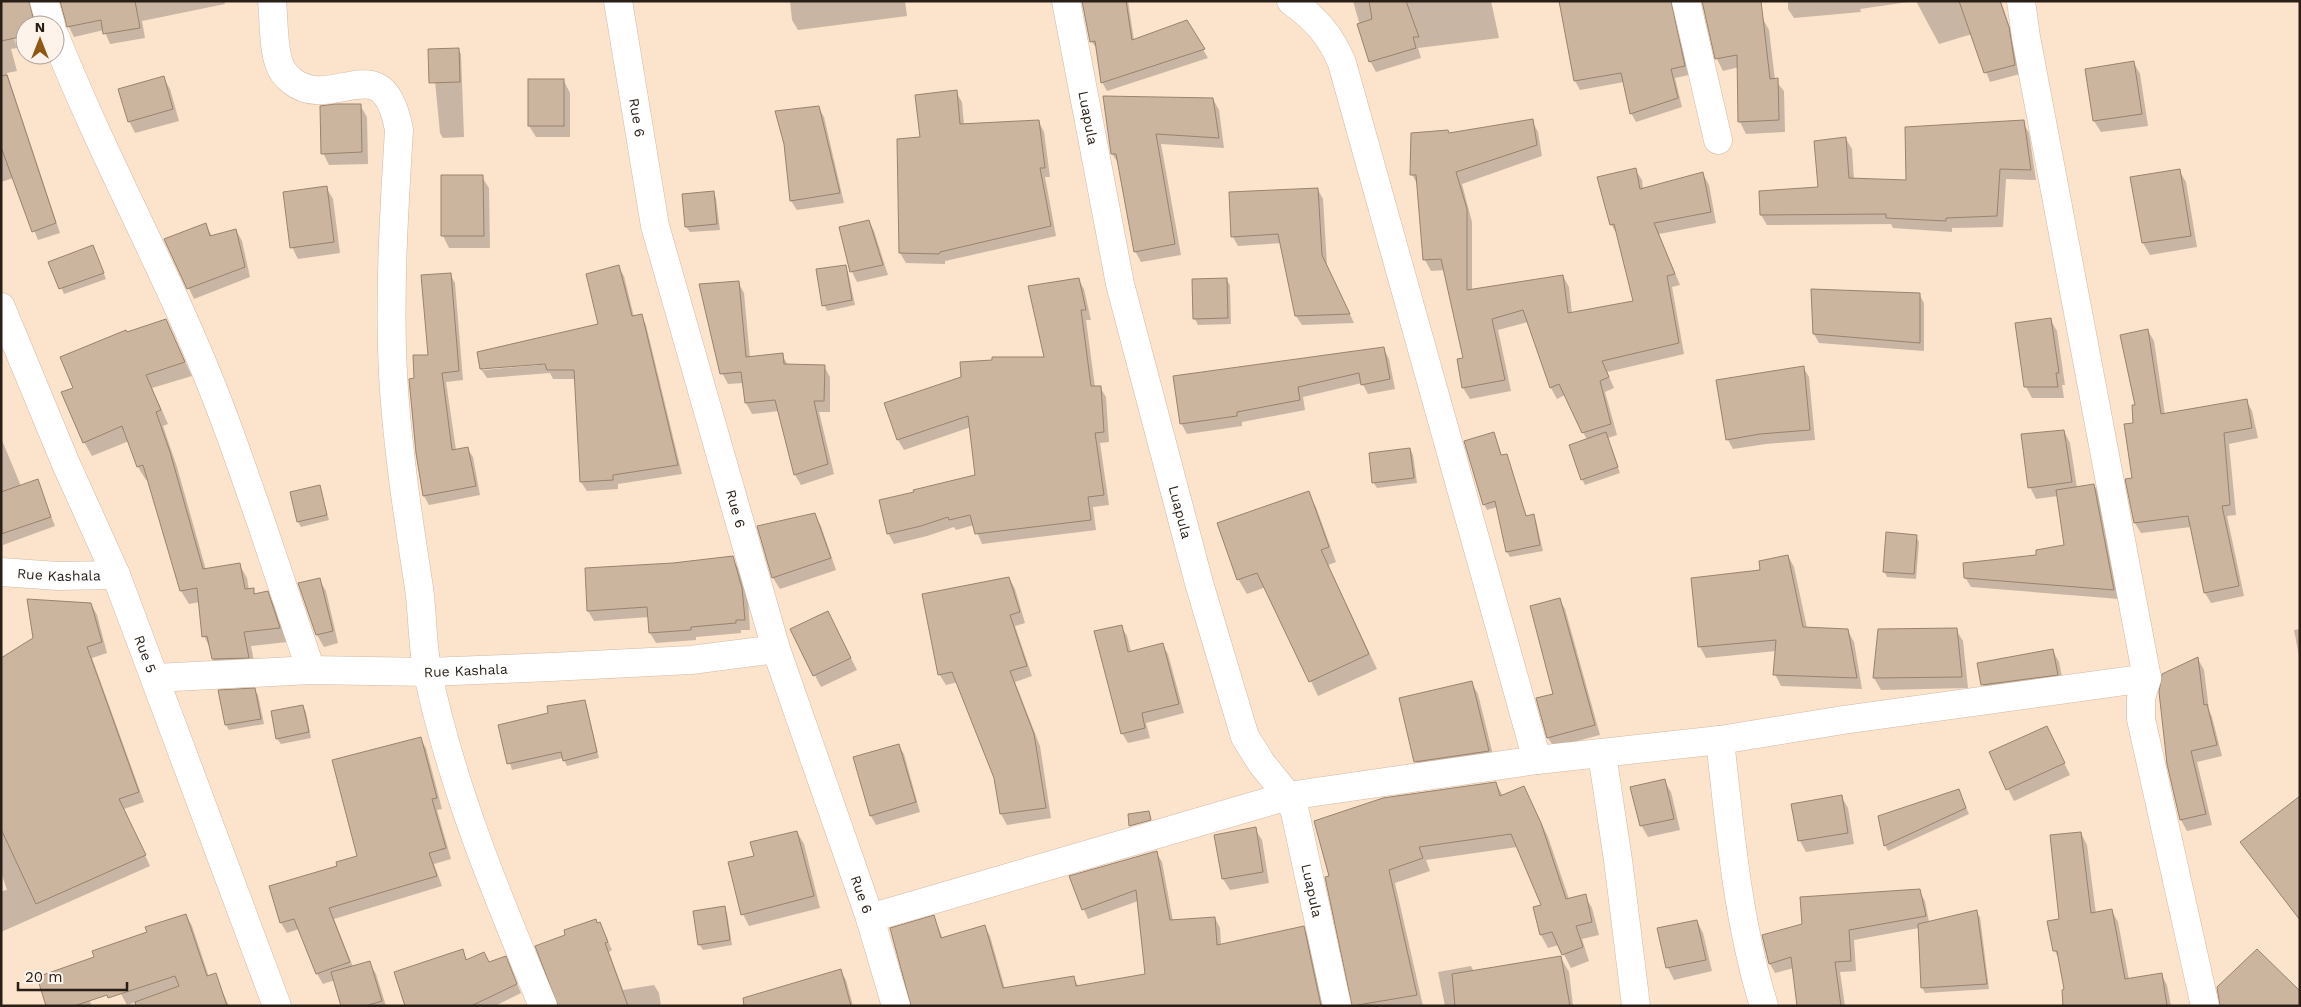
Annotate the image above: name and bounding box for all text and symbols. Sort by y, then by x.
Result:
north arrow [15,15,65,65]
text: N [35,19,45,35]
street label: Luapula [1075,90,1101,146]
street label: Rue 6 [626,97,648,138]
street label: Luapula [1166,484,1195,540]
street label: Rue 6 [723,488,749,530]
street label: Rue Kashala [16,565,101,584]
street label: Rue 5 [131,633,160,675]
street label: Rue Kashala [424,661,508,680]
street label: Luapula [1298,862,1326,919]
street label: Rue 6 [848,873,876,916]
scale bar [18,960,126,992]
text: 20 m [25,968,63,986]

